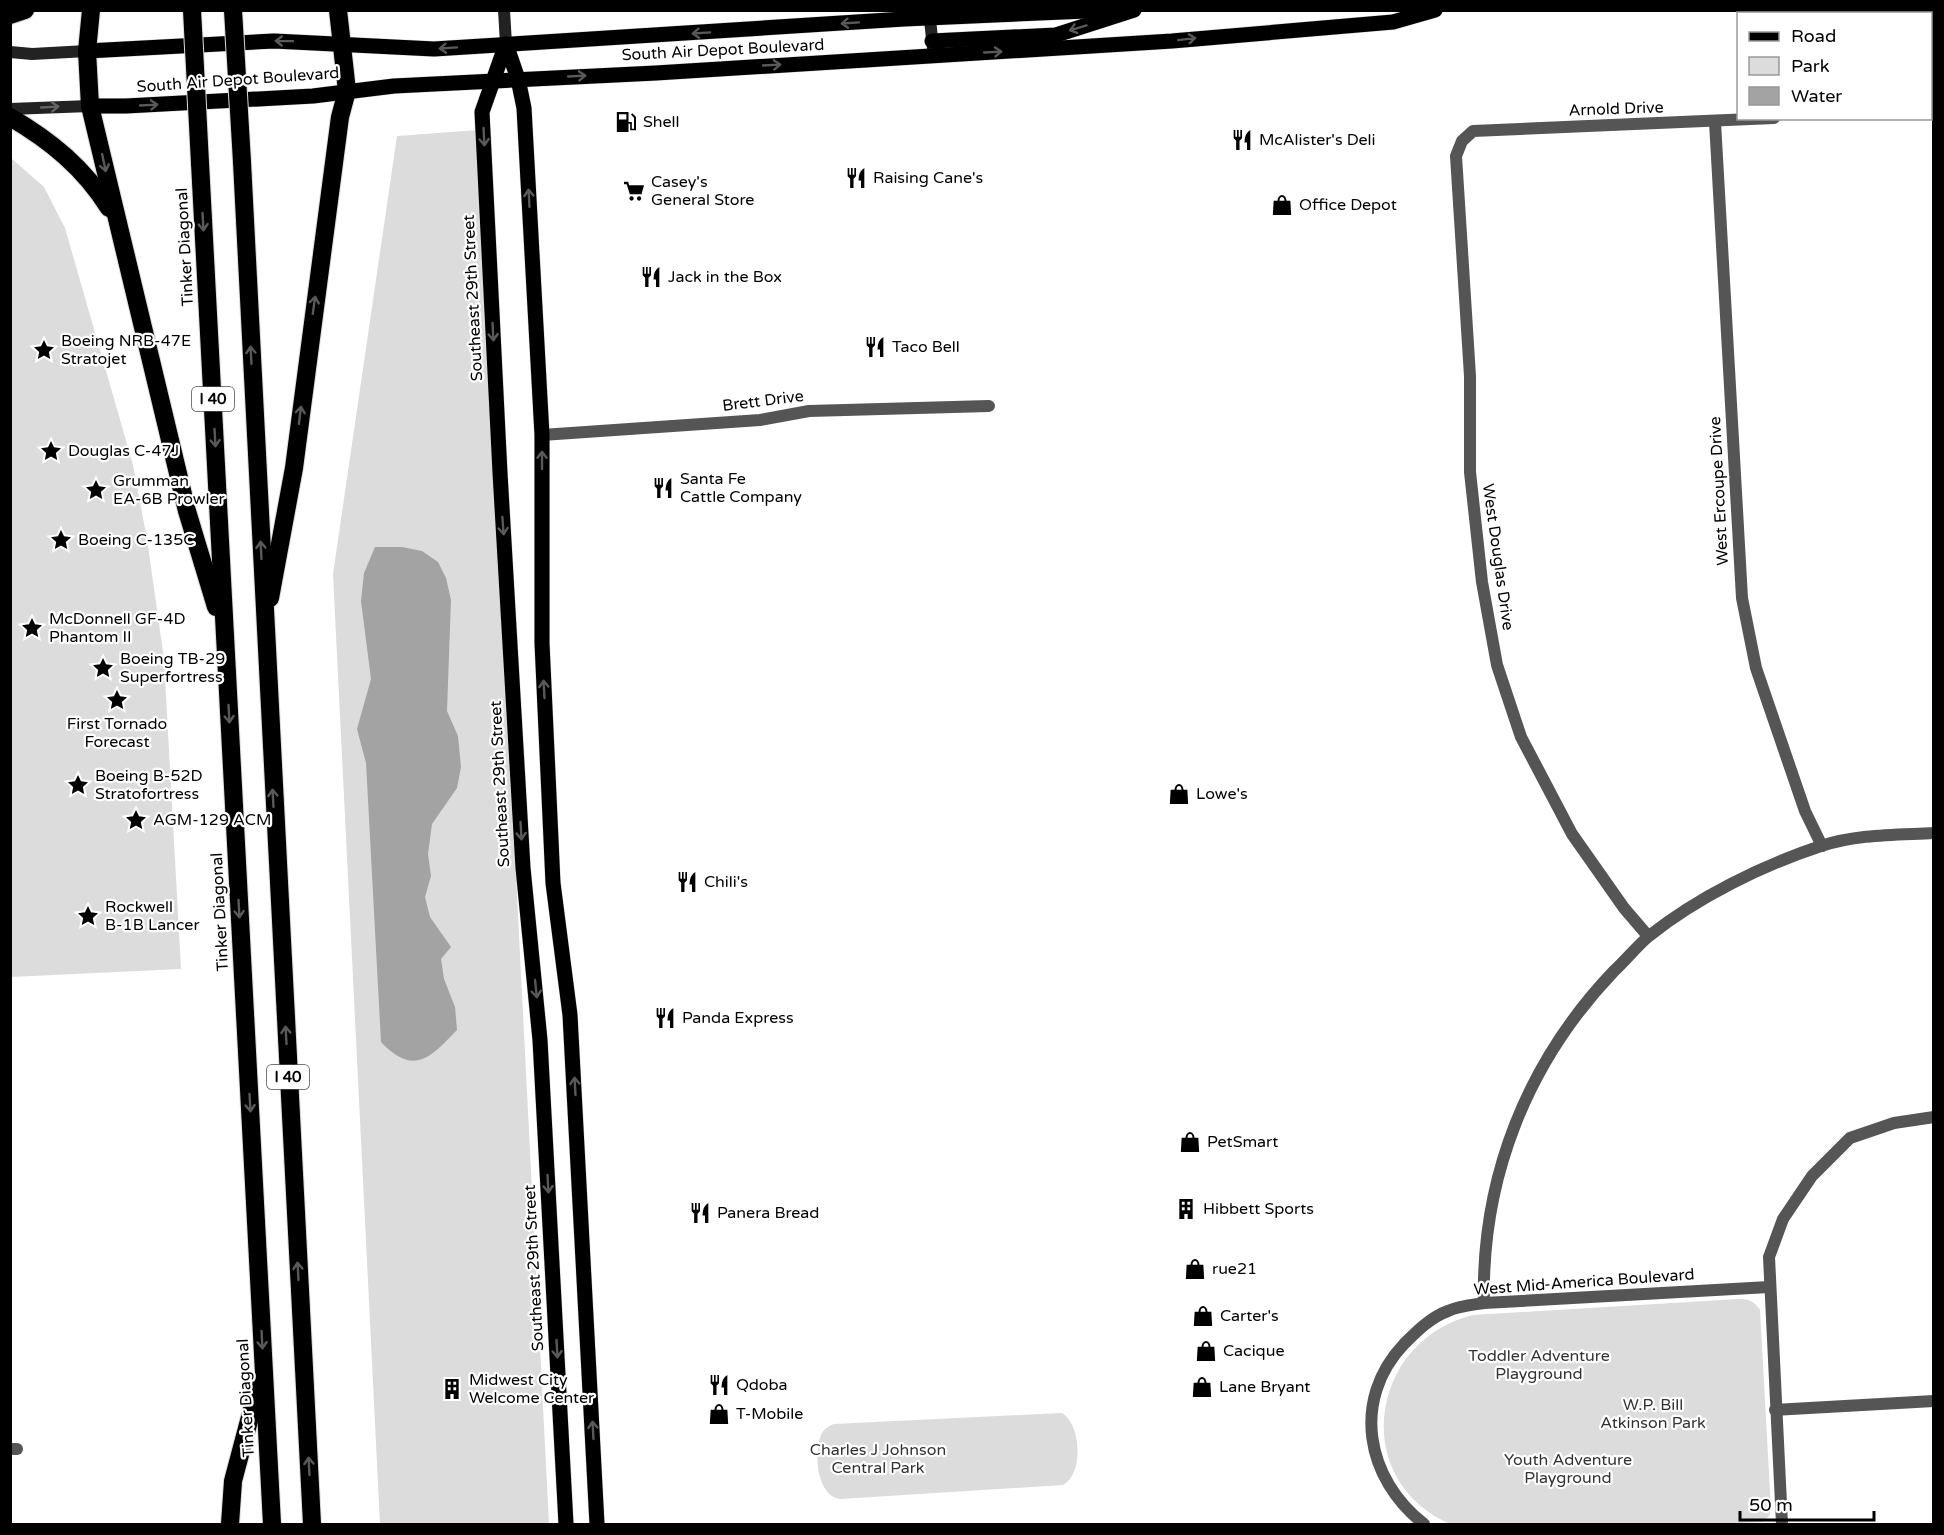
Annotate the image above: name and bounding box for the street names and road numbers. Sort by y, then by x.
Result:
street label: South Air Depot Boulevard [621,35,825,65]
street label: South Air Depot Boulevard [136,63,340,97]
street label: Arnold Drive [1568,97,1664,121]
street label: Tinker Diagonal [172,187,198,307]
street label: Southeast 29th Street [459,214,487,382]
street label: Brett Drive [721,386,805,416]
road number: I 40 [192,387,234,411]
street label: West Ercoupe Drive [1705,416,1733,566]
street label: West Douglas Drive [1478,482,1518,632]
street label: Southeast 29th Street [486,700,514,868]
street label: Tinker Diagonal [207,852,233,972]
road number: I 40 [267,1065,309,1089]
street label: Southeast 29th Street [520,1184,548,1352]
street label: West Mid-America Boulevard [1473,1264,1695,1300]
street label: Tinker Diagonal [233,1338,259,1458]

